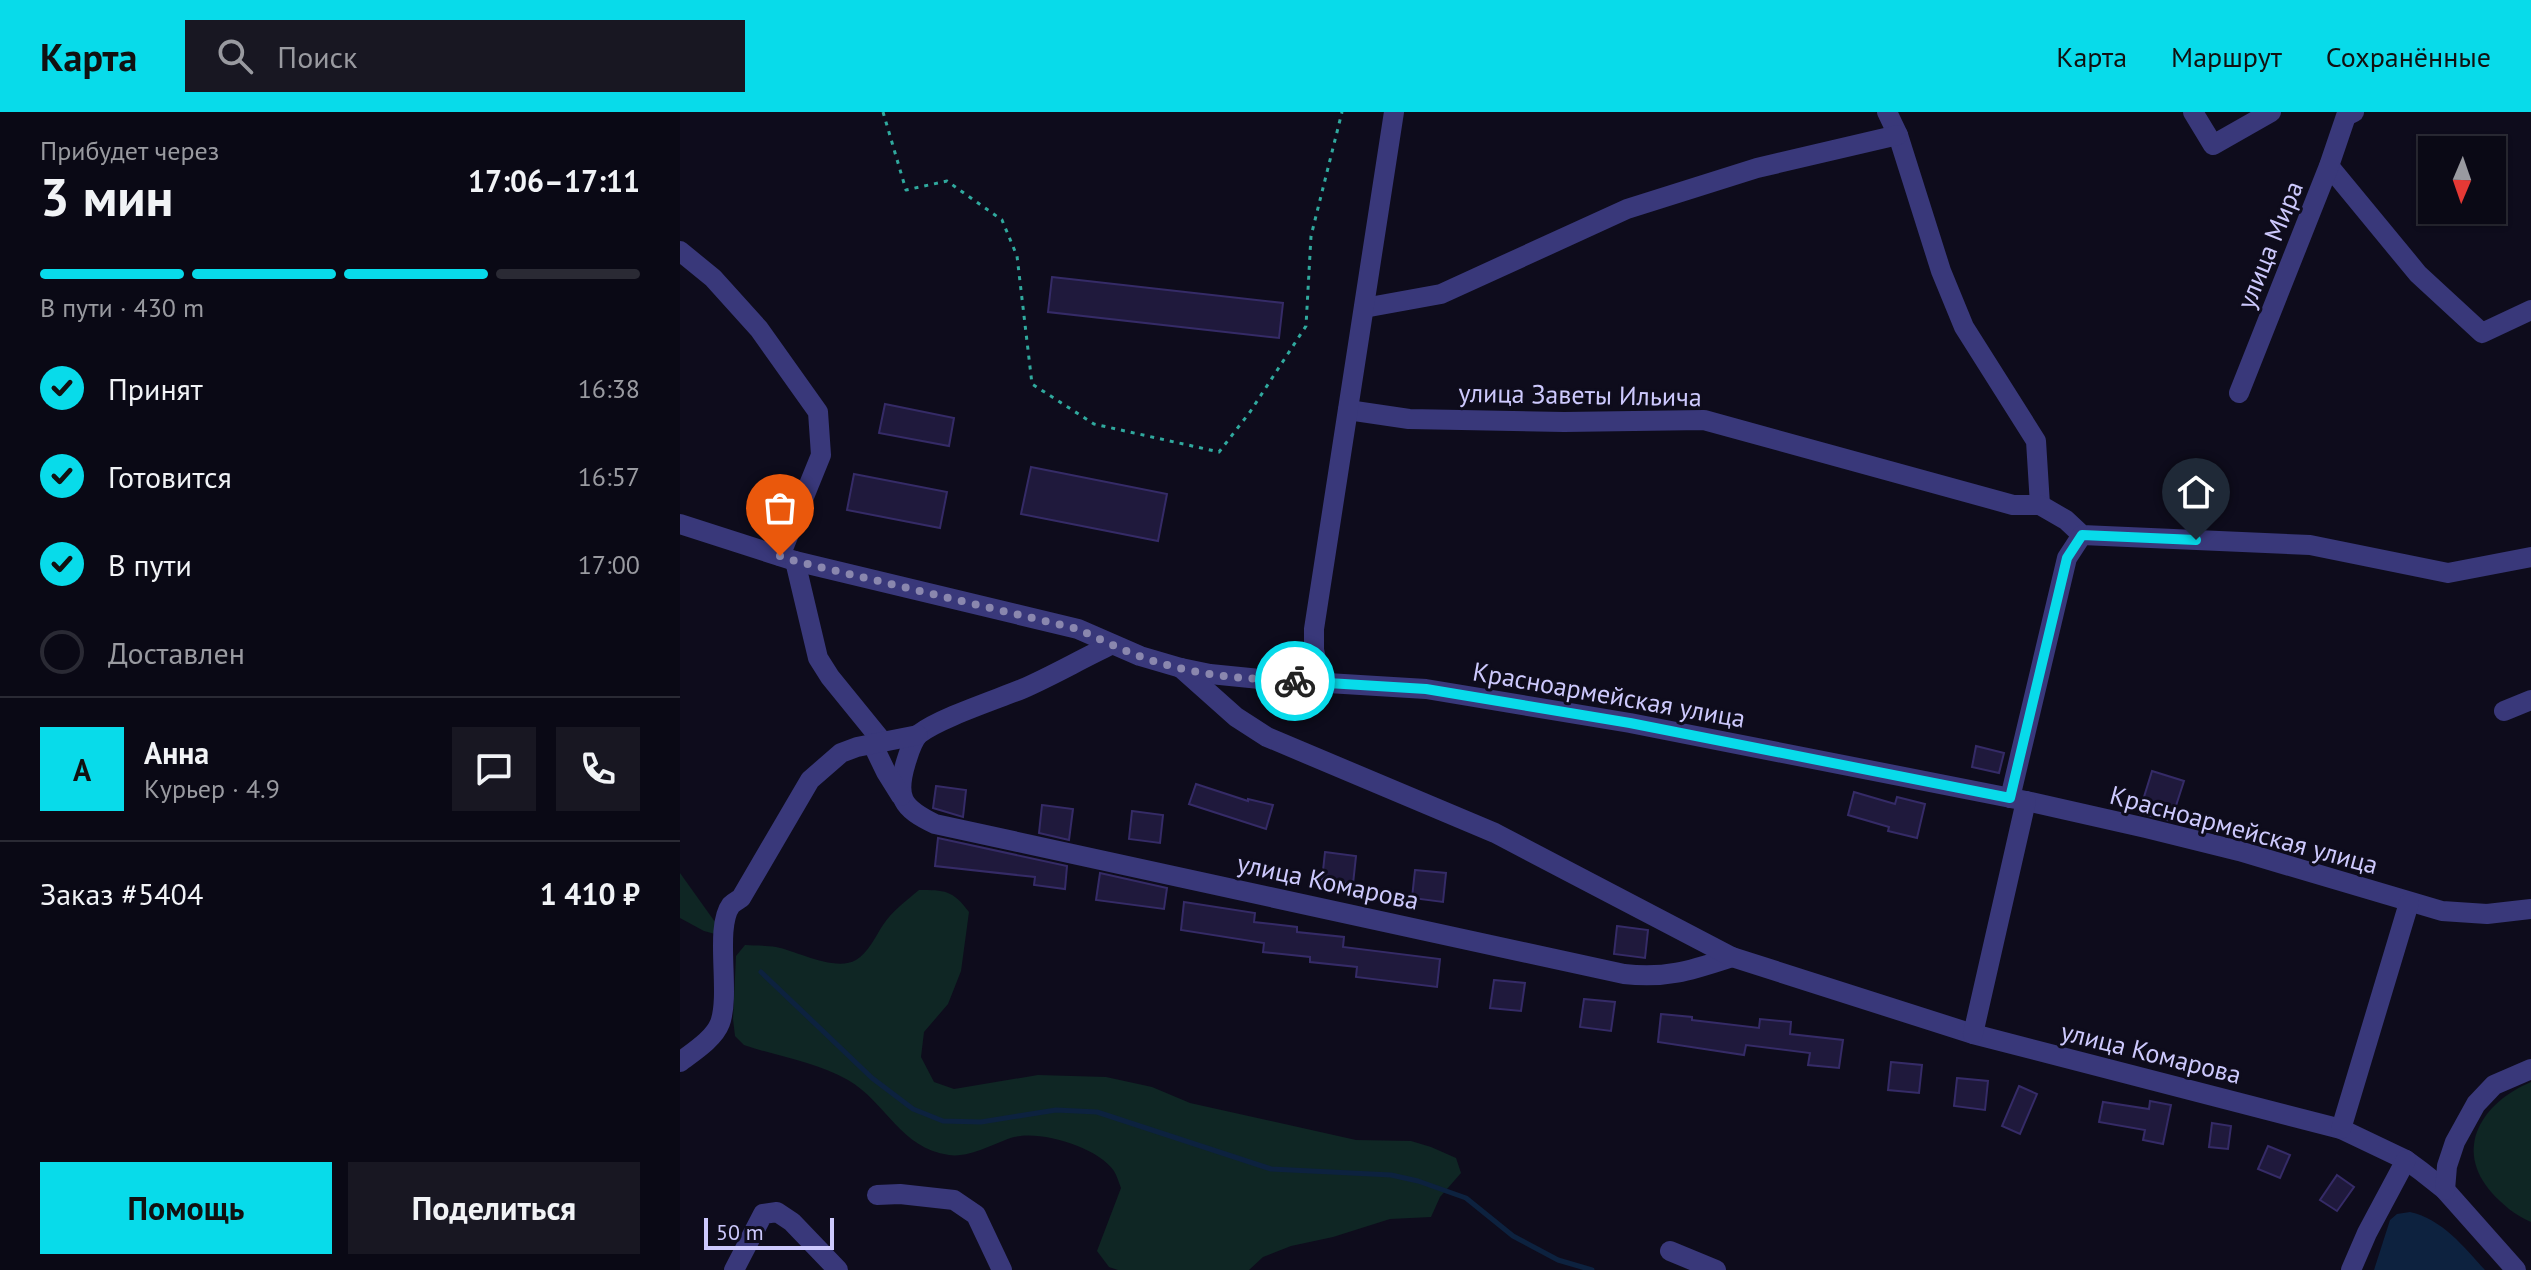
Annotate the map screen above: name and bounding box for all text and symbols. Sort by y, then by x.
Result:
search box [185,20,745,92]
text: Карта [40,32,137,81]
icon: search [213,34,257,78]
text: Поиск [277,37,357,76]
text: Карта [2056,38,2127,75]
text: Маршрут [2171,38,2282,75]
text: Сохранённые [2326,38,2491,75]
text: Прибудет через [40,134,219,167]
north arrow [2418,136,2506,224]
map controls [2418,136,2506,224]
text: 17:06–17:11 [468,161,640,200]
text: 3 мин [40,163,174,230]
street label: улица Мира [2229,176,2310,314]
text: В пути · 430 m [40,291,204,324]
icon: check [40,366,84,410]
text: Принят [108,369,203,408]
text: 16:38 [578,372,640,405]
street label: улица Заветы Ильича [1458,376,1702,413]
icon: check [40,454,84,498]
text: Готовится [108,457,232,496]
pin [2162,458,2230,540]
text: 16:57 [578,460,640,493]
icon: home [2174,470,2218,514]
pin [746,474,814,556]
icon: bag [758,486,802,530]
icon: check [40,542,84,586]
text: В пути [108,545,192,584]
text: 17:00 [578,548,640,581]
text: Доставлен [108,633,245,672]
courier [1255,641,1335,721]
street label: Красноармейская улица [1470,654,1748,735]
icon: bike [1273,659,1317,703]
button: chat [452,727,536,811]
button: phone [556,727,640,811]
text: Анна [144,733,209,772]
text: А [73,750,91,789]
text: Курьер · 4.9 [144,772,280,805]
street label: Красноармейская улица [2106,778,2382,881]
street label: улица Комарова [1234,846,1422,917]
text: Заказ #5404 [40,874,203,913]
text: 1 410 ₽ [540,874,640,913]
street label: улица Комарова [2057,1014,2245,1091]
button: Помощь [40,1162,332,1254]
button: Поделиться [348,1162,640,1254]
scale bar [704,1214,834,1250]
text: 50 m [716,1218,764,1246]

